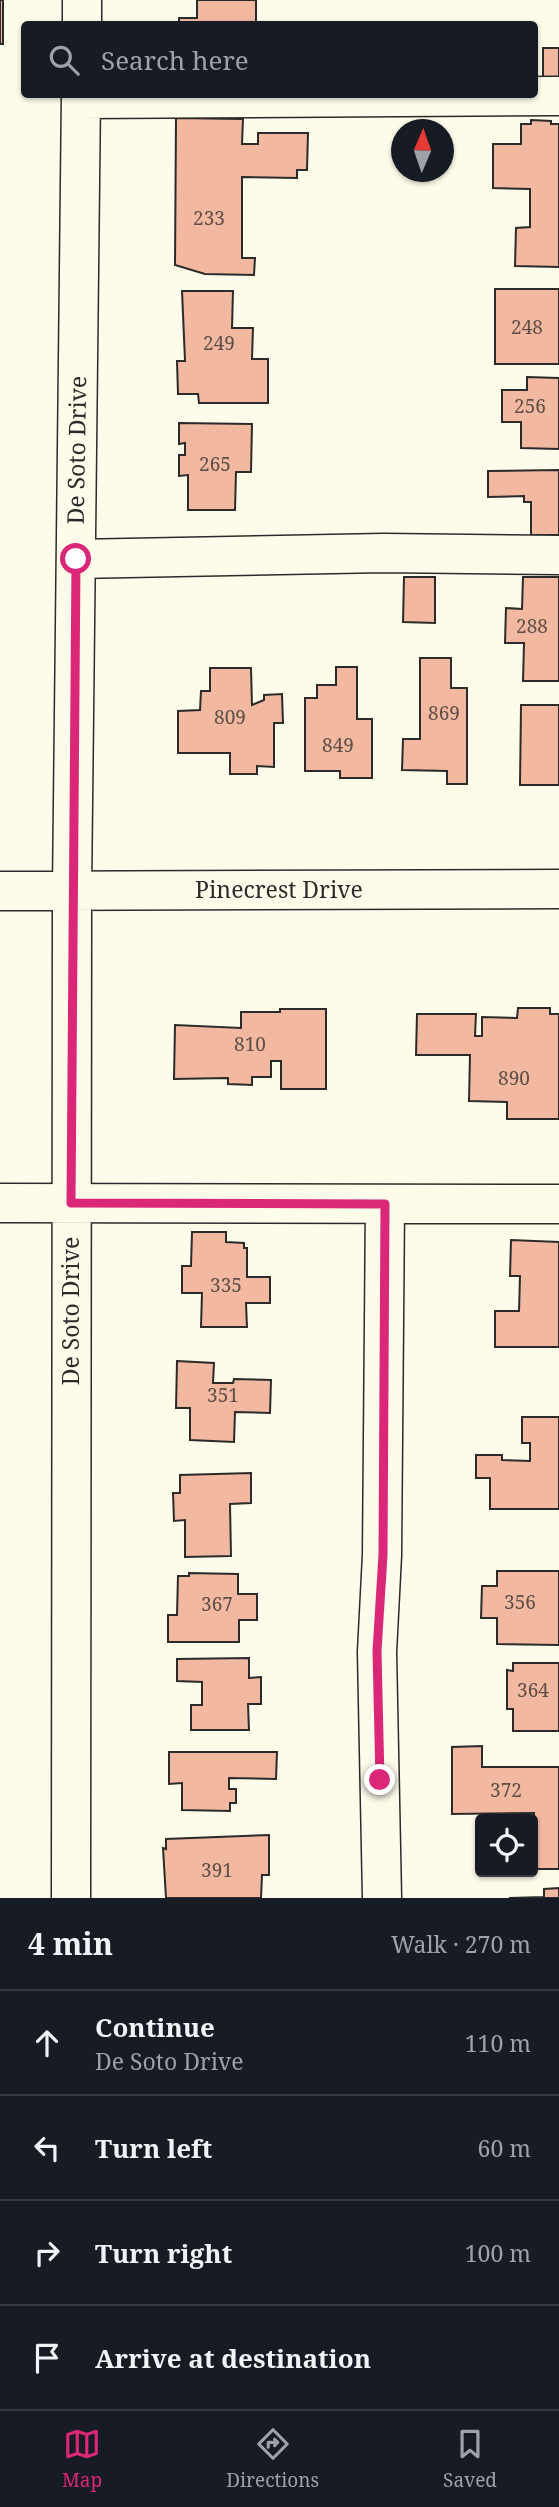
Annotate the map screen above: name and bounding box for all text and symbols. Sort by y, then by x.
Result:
search box [21,21,538,98]
icon: search [45,41,83,79]
text: Search here [101,42,249,78]
north arrow [391,119,454,182]
house number: 233 [193,205,225,231]
house number: 248 [511,314,543,340]
house number: 249 [203,330,235,356]
street label: De Soto Drive [59,375,93,525]
house number: 256 [514,393,546,419]
house number: 265 [199,451,231,477]
route start [60,543,91,574]
house number: 288 [516,613,548,639]
house number: 869 [428,700,460,726]
house number: 809 [214,704,246,730]
house number: 849 [322,732,354,758]
street label: Pinecrest Drive [195,873,363,905]
house number: 810 [234,1031,266,1057]
house number: 890 [498,1065,530,1091]
street label: De Soto Drive [54,1237,86,1385]
house number: 335 [210,1272,242,1298]
house number: 351 [207,1382,239,1408]
house number: 356 [504,1589,536,1615]
house number: 367 [201,1591,233,1617]
house number: 364 [517,1677,549,1703]
route end [364,1764,395,1795]
house number: 372 [490,1777,522,1803]
map controls [475,1814,538,1877]
button: locate [475,1814,538,1877]
house number: 391 [201,1857,233,1883]
text: 4 min [28,1923,113,1964]
text: Walk · 270 m [391,1928,531,1960]
text: Continue [95,2009,215,2045]
icon: ahead [28,2024,66,2062]
text: 110 m [465,2027,531,2059]
text: De Soto Drive [95,2045,244,2077]
icon: left [28,2129,66,2167]
text: Turn left [95,2130,212,2166]
text: 60 m [478,2132,531,2164]
icon: right [28,2234,66,2272]
text: Turn right [95,2235,232,2271]
text: 100 m [465,2237,531,2269]
icon: arrive [28,2339,66,2377]
text: Arrive at destination [95,2340,371,2376]
tab: Map [62,2425,102,2493]
tab: Directions [226,2425,319,2493]
tab: Saved [443,2425,497,2493]

